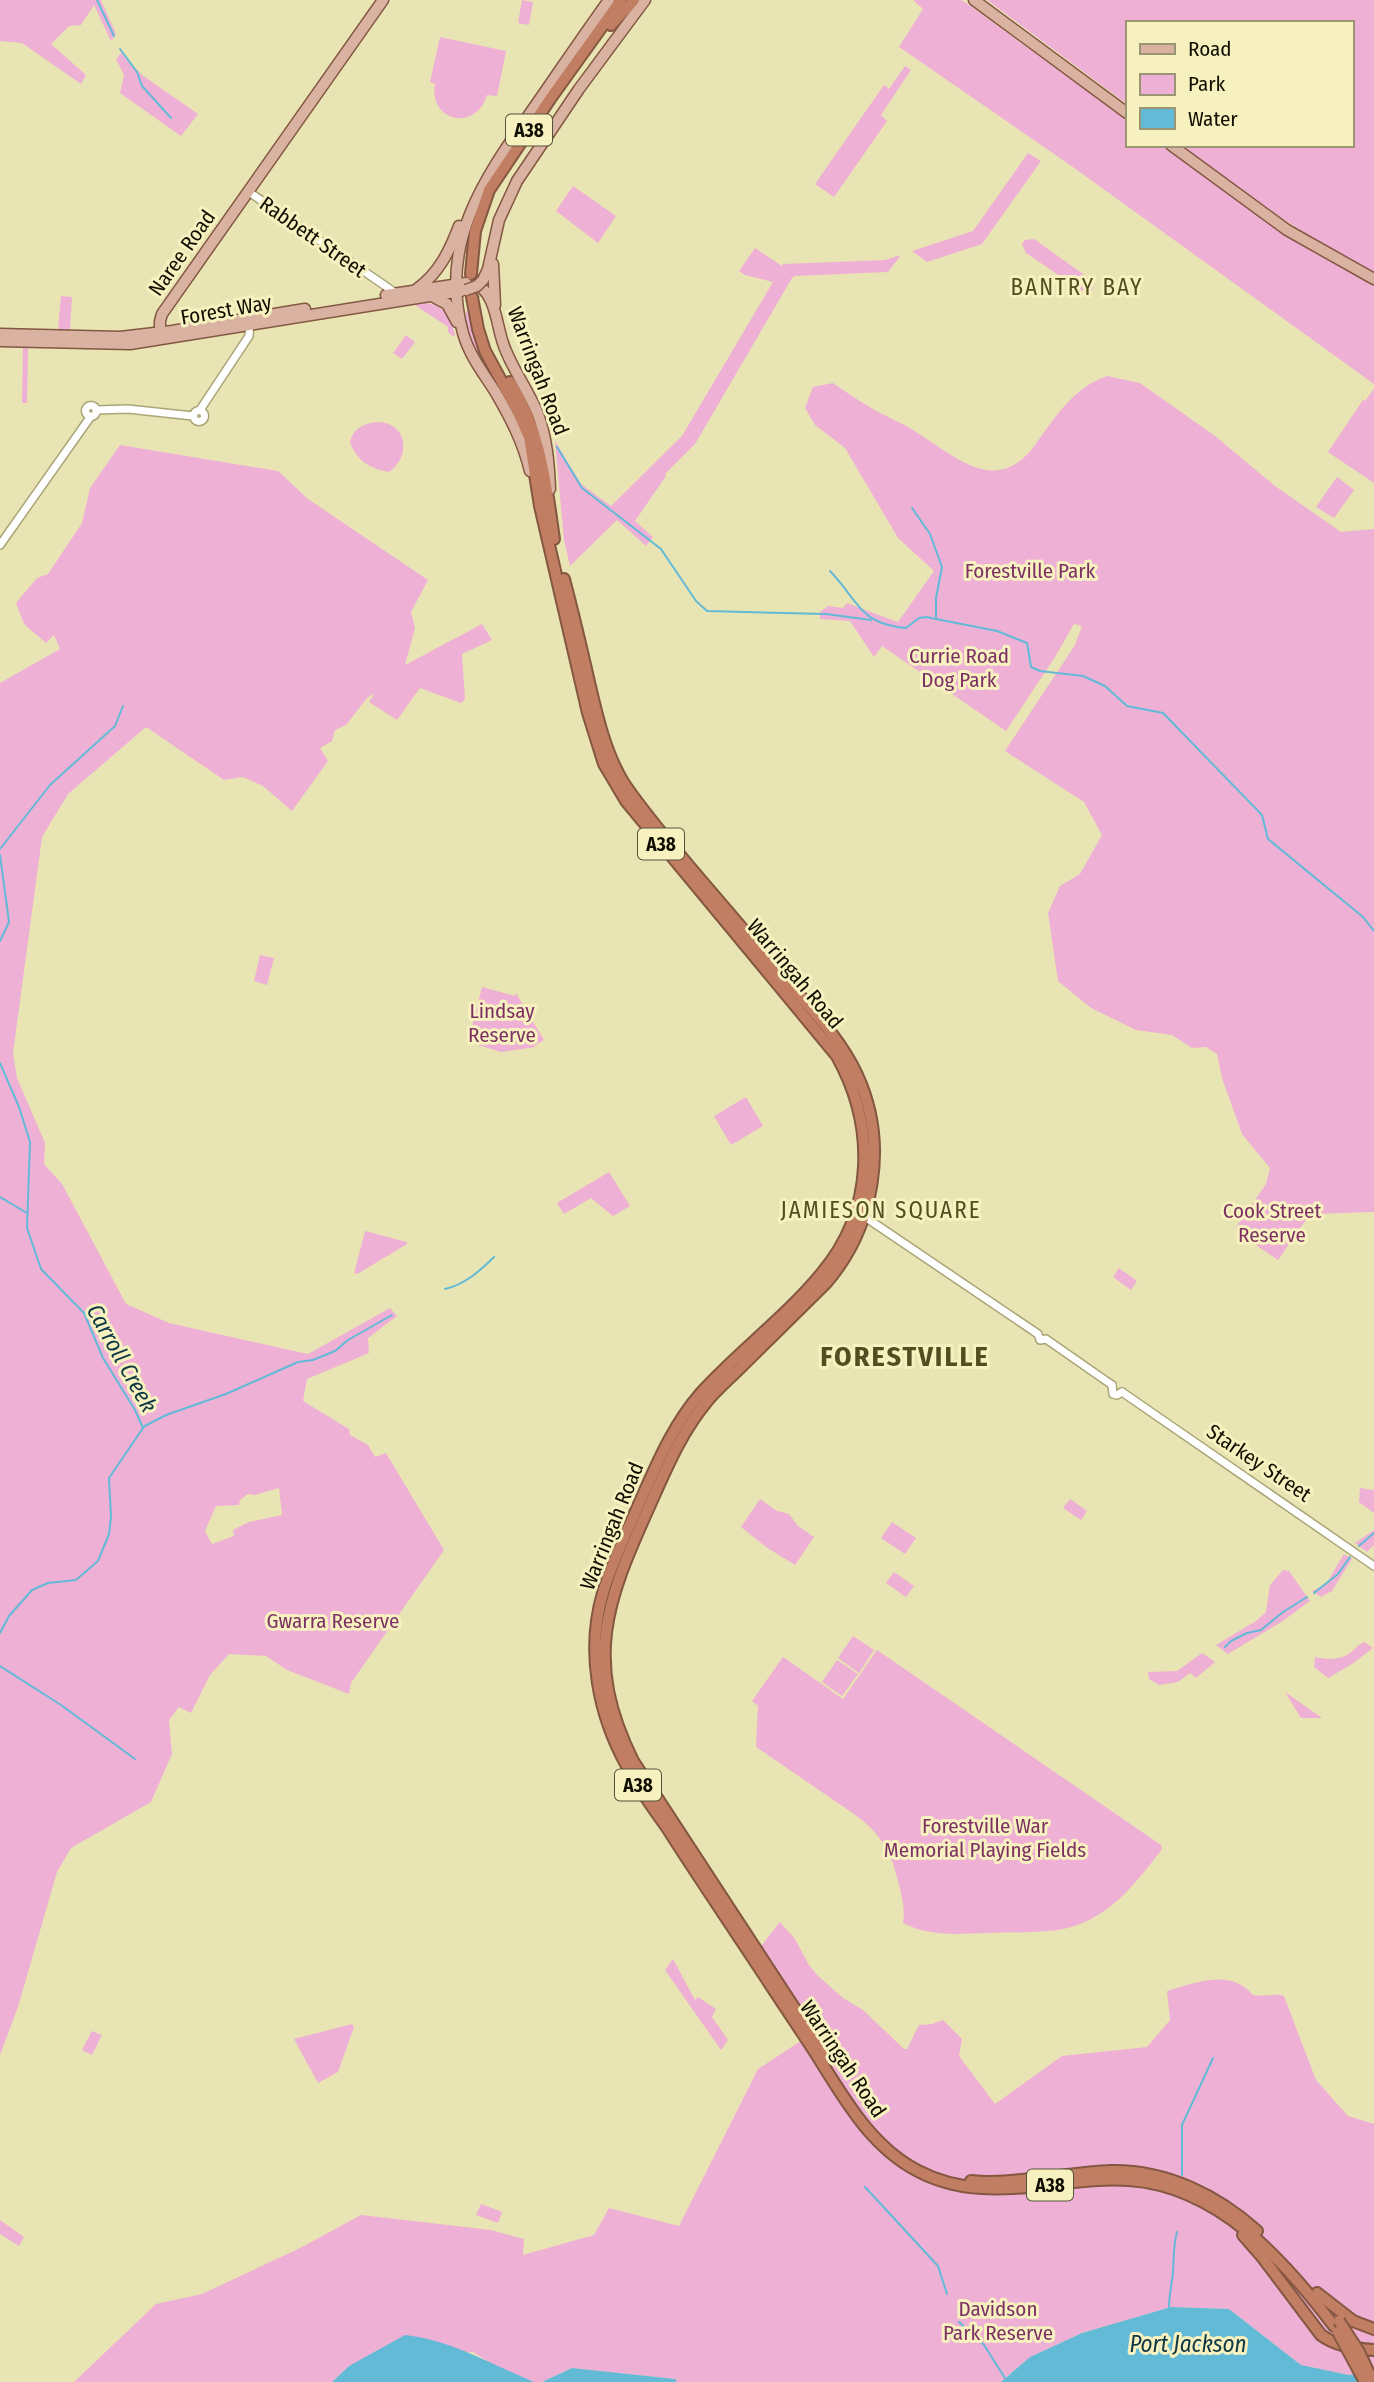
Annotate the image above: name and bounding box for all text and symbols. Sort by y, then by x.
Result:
legend [1126,21,1353,147]
text: Road [1188,36,1232,62]
text: Park [1188,71,1226,97]
text: Water [1188,106,1238,132]
road number: A38 [506,114,552,146]
street label: Rabbett Street [255,191,372,283]
street label: Naree Road [143,205,221,301]
district label: BANTRY BAY [1011,273,1143,301]
street label: Forest Way [179,289,274,331]
street label: Warringah Road [502,303,574,439]
park label: Forestville Park [965,558,1096,584]
park label: Currie Road Dog Park [909,643,1009,693]
road number: A38 [638,828,684,860]
street label: Warringah Road [741,914,849,1034]
park label: Lindsay Reserve [468,998,536,1048]
district label: JAMIESON SQUARE [780,1196,982,1224]
park label: Cook Street Reserve [1223,1198,1321,1248]
water label: Carroll Creek [81,1299,163,1417]
district label: FORESTVILLE [820,1340,990,1373]
street label: Starkey Street [1202,1419,1316,1508]
street label: Warringah Road [575,1458,649,1594]
park label: Gwarra Reserve [267,1608,399,1634]
road number: A38 [615,1770,661,1800]
park label: Forestville War Memorial Playing Fields [884,1813,1086,1863]
street label: Warringah Road [794,1995,892,2123]
road number: A38 [1027,2170,1073,2200]
park label: Davidson Park Reserve [943,2296,1053,2346]
water label: Port Jackson [1129,2330,1247,2358]

